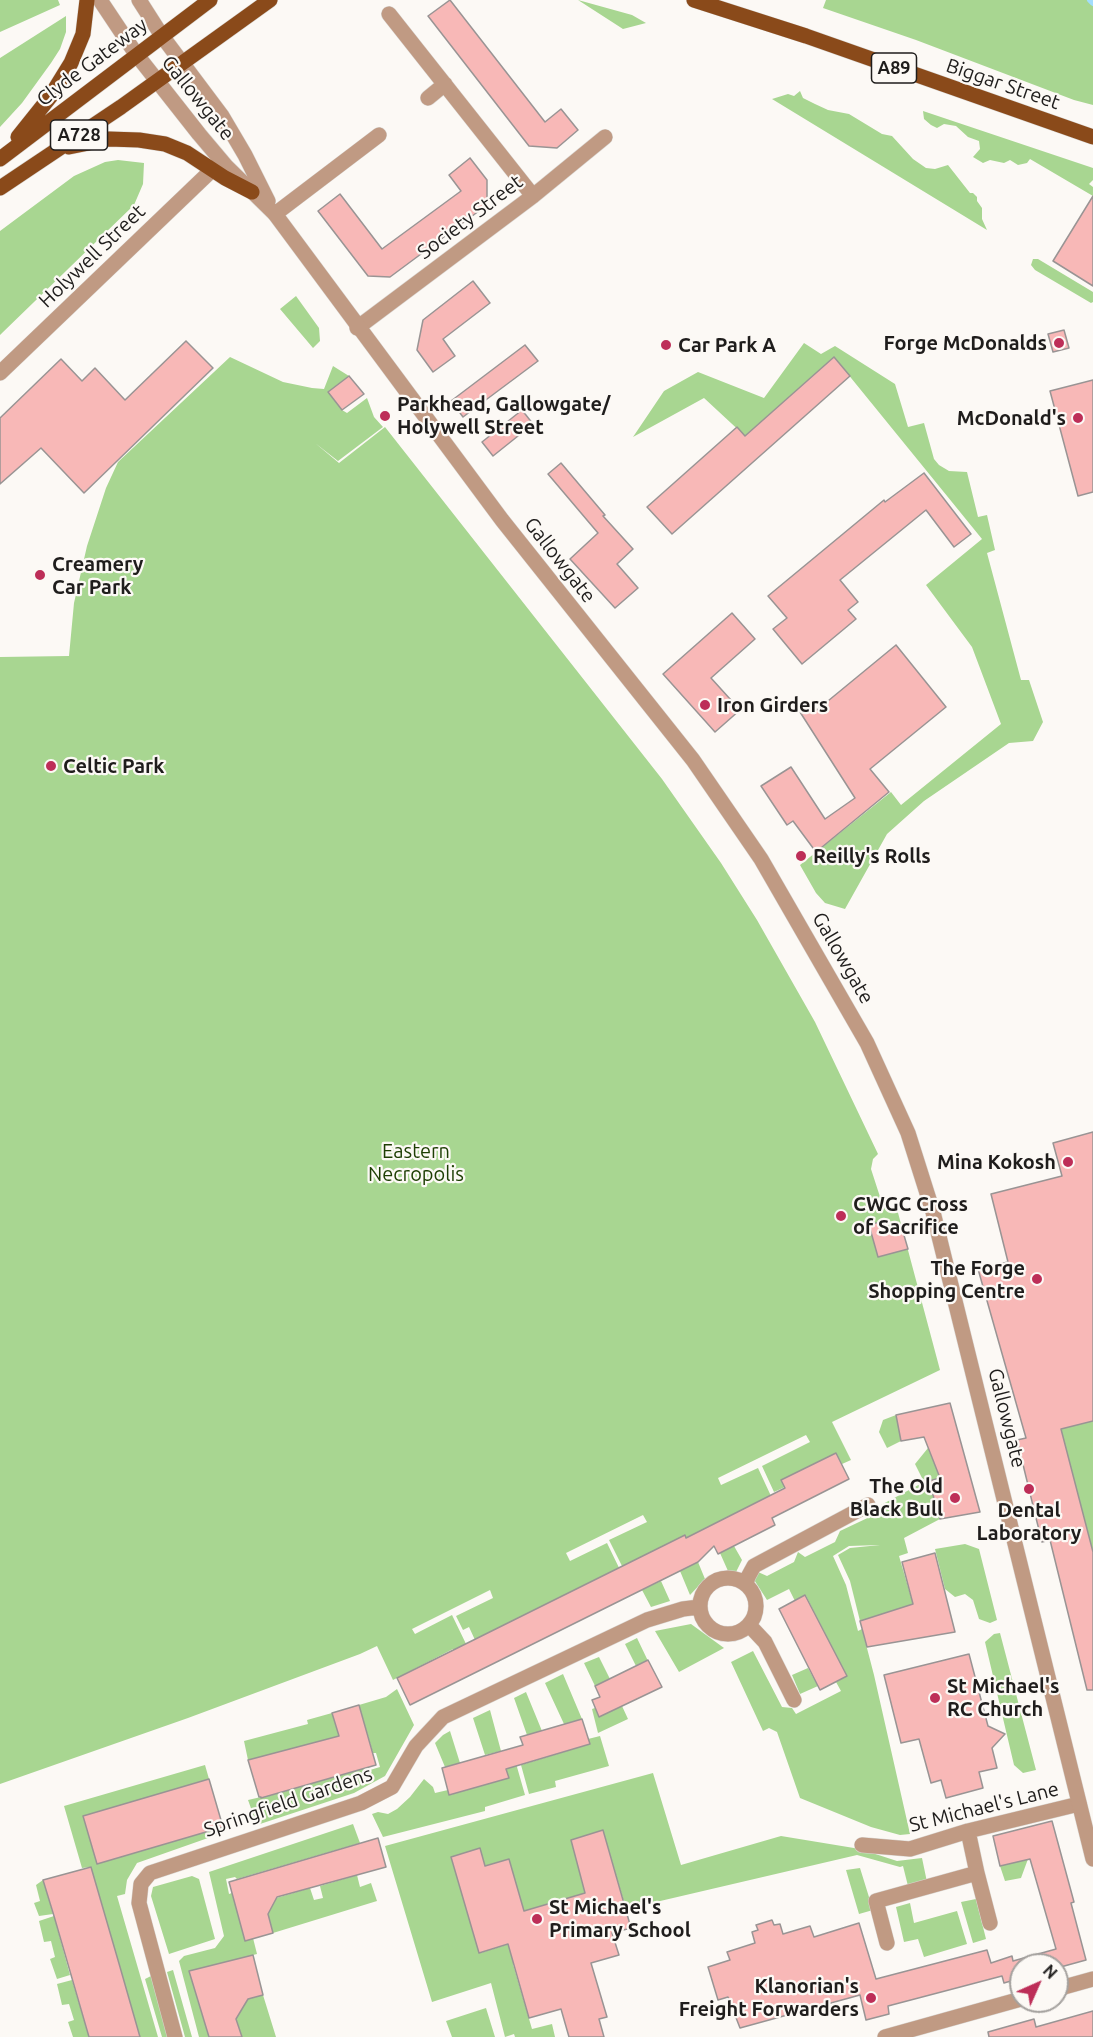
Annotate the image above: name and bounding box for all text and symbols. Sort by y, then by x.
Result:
street label: Clyde Gateway [32,13,152,111]
street label: Gallowgate [157,51,239,145]
road number: A89 [872,53,916,83]
street label: Biggar Street [943,53,1063,115]
road number: A728 [50,120,107,150]
street label: Society Street [413,170,527,264]
street label: Holywell Street [34,199,150,313]
place label: Forge McDonalds [883,331,1047,355]
place label: Car Park A [678,333,776,357]
marker: Forge McDonalds [1052,336,1066,350]
marker: Car Park A [659,338,673,352]
place label: Parkhead, Gallowgate/ Holywell Street [397,392,610,439]
place label: McDonald's [957,406,1066,430]
marker: Parkhead, Gallowgate/ Holywell Street [378,409,392,423]
marker: McDonald's [1071,411,1085,425]
street label: Gallowgate [519,512,601,608]
place label: Creamery Car Park [52,552,143,599]
marker: Creamery Car Park [33,568,47,582]
place label: Iron Girders [717,693,828,717]
marker: Iron Girders [698,698,712,712]
place label: Celtic Park [63,754,165,778]
marker: Celtic Park [44,759,58,773]
place label: Reilly's Rolls [813,844,931,868]
marker: Reilly's Rolls [794,849,808,863]
street label: Gallowgate [807,908,879,1008]
park label: Eastern Necropolis [368,1139,464,1186]
place label: Mina Kokosh [937,1150,1056,1174]
marker: Mina Kokosh [1061,1155,1075,1169]
place label: CWGC Cross of Sacrifice [853,1192,968,1239]
marker: CWGC Cross of Sacrifice [834,1209,848,1223]
place label: The Forge Shopping Centre [868,1256,1025,1303]
marker: The Forge Shopping Centre [1030,1272,1044,1286]
street label: Gallowgate [983,1366,1031,1470]
place label: The Old Black Bull [850,1474,943,1521]
marker: Dental Laboratory [1022,1482,1036,1496]
marker: The Old Black Bull [948,1491,962,1505]
place label: Dental Laboratory [977,1498,1081,1545]
place label: St Michael's RC Church [947,1674,1059,1721]
marker: St Michael's RC Church [928,1691,942,1705]
street label: Springfield Gardens [201,1762,375,1842]
street label: St Michael's Lane [907,1777,1061,1837]
place label: St Michael's Primary School [549,1895,691,1942]
marker: St Michael's Primary School [530,1912,544,1926]
north arrow [1009,1953,1069,2013]
text: N [1040,1961,1061,1982]
place label: Klanorian's Freight Forwarders [679,1974,859,2021]
marker: Klanorian's Freight Forwarders [864,1991,878,2005]

